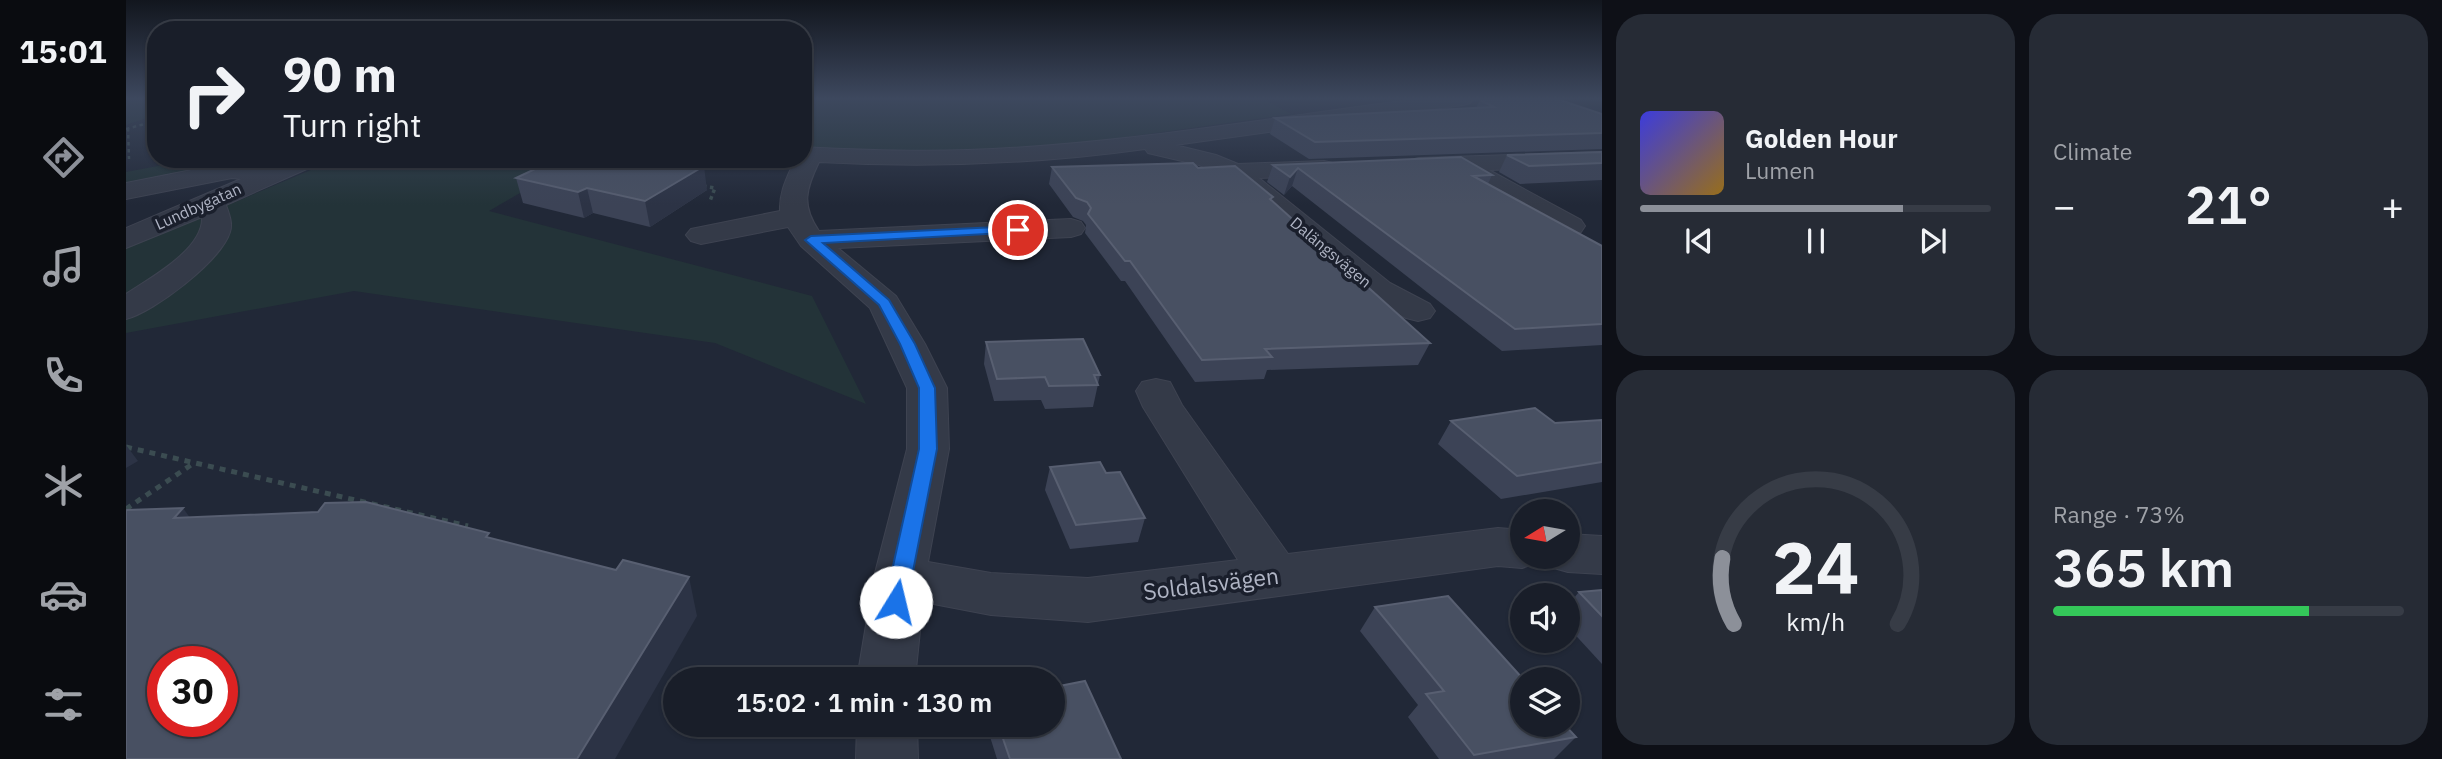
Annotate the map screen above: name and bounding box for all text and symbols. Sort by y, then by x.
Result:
text: 15:01 [19,30,107,72]
text: 90 m [283,42,397,105]
icon: right [168,49,259,140]
text: Turn right [283,104,421,146]
text: Golden Hour [1745,121,1898,155]
icon: directions [39,133,88,182]
text: Climate [2053,136,2132,166]
text: Lumen [1745,155,1815,185]
text: 21° [2185,171,2272,238]
street label: Lundbygatan [152,178,244,234]
text: − [2053,181,2076,230]
text: + [2381,181,2404,230]
pin [988,200,1048,260]
icon: arrive [999,211,1037,249]
street label: Dalängsvägen [1286,212,1376,292]
icon: previous [1680,222,1718,260]
icon: pause [1797,222,1835,260]
icon: next [1914,222,1952,260]
icon: music [39,242,88,291]
icon: phone [39,351,88,400]
icon: climate [39,461,88,510]
north arrow [1510,499,1580,569]
map controls [1510,499,1580,737]
text: Range · 73% [2053,499,2185,529]
text: 24 [1772,519,1859,614]
text: 365 km [2053,534,2234,601]
street label: Soldalsvägen [1141,560,1280,606]
position arrow [859,565,933,639]
icon: car [39,570,88,619]
button: sound [1510,583,1580,653]
text: km/h [1786,604,1845,637]
speed limit sign: 30 [147,646,238,737]
button: layers [1510,667,1580,737]
icon: filters [39,680,88,729]
text: 15:02 · 1 min · 130 m [736,685,992,719]

